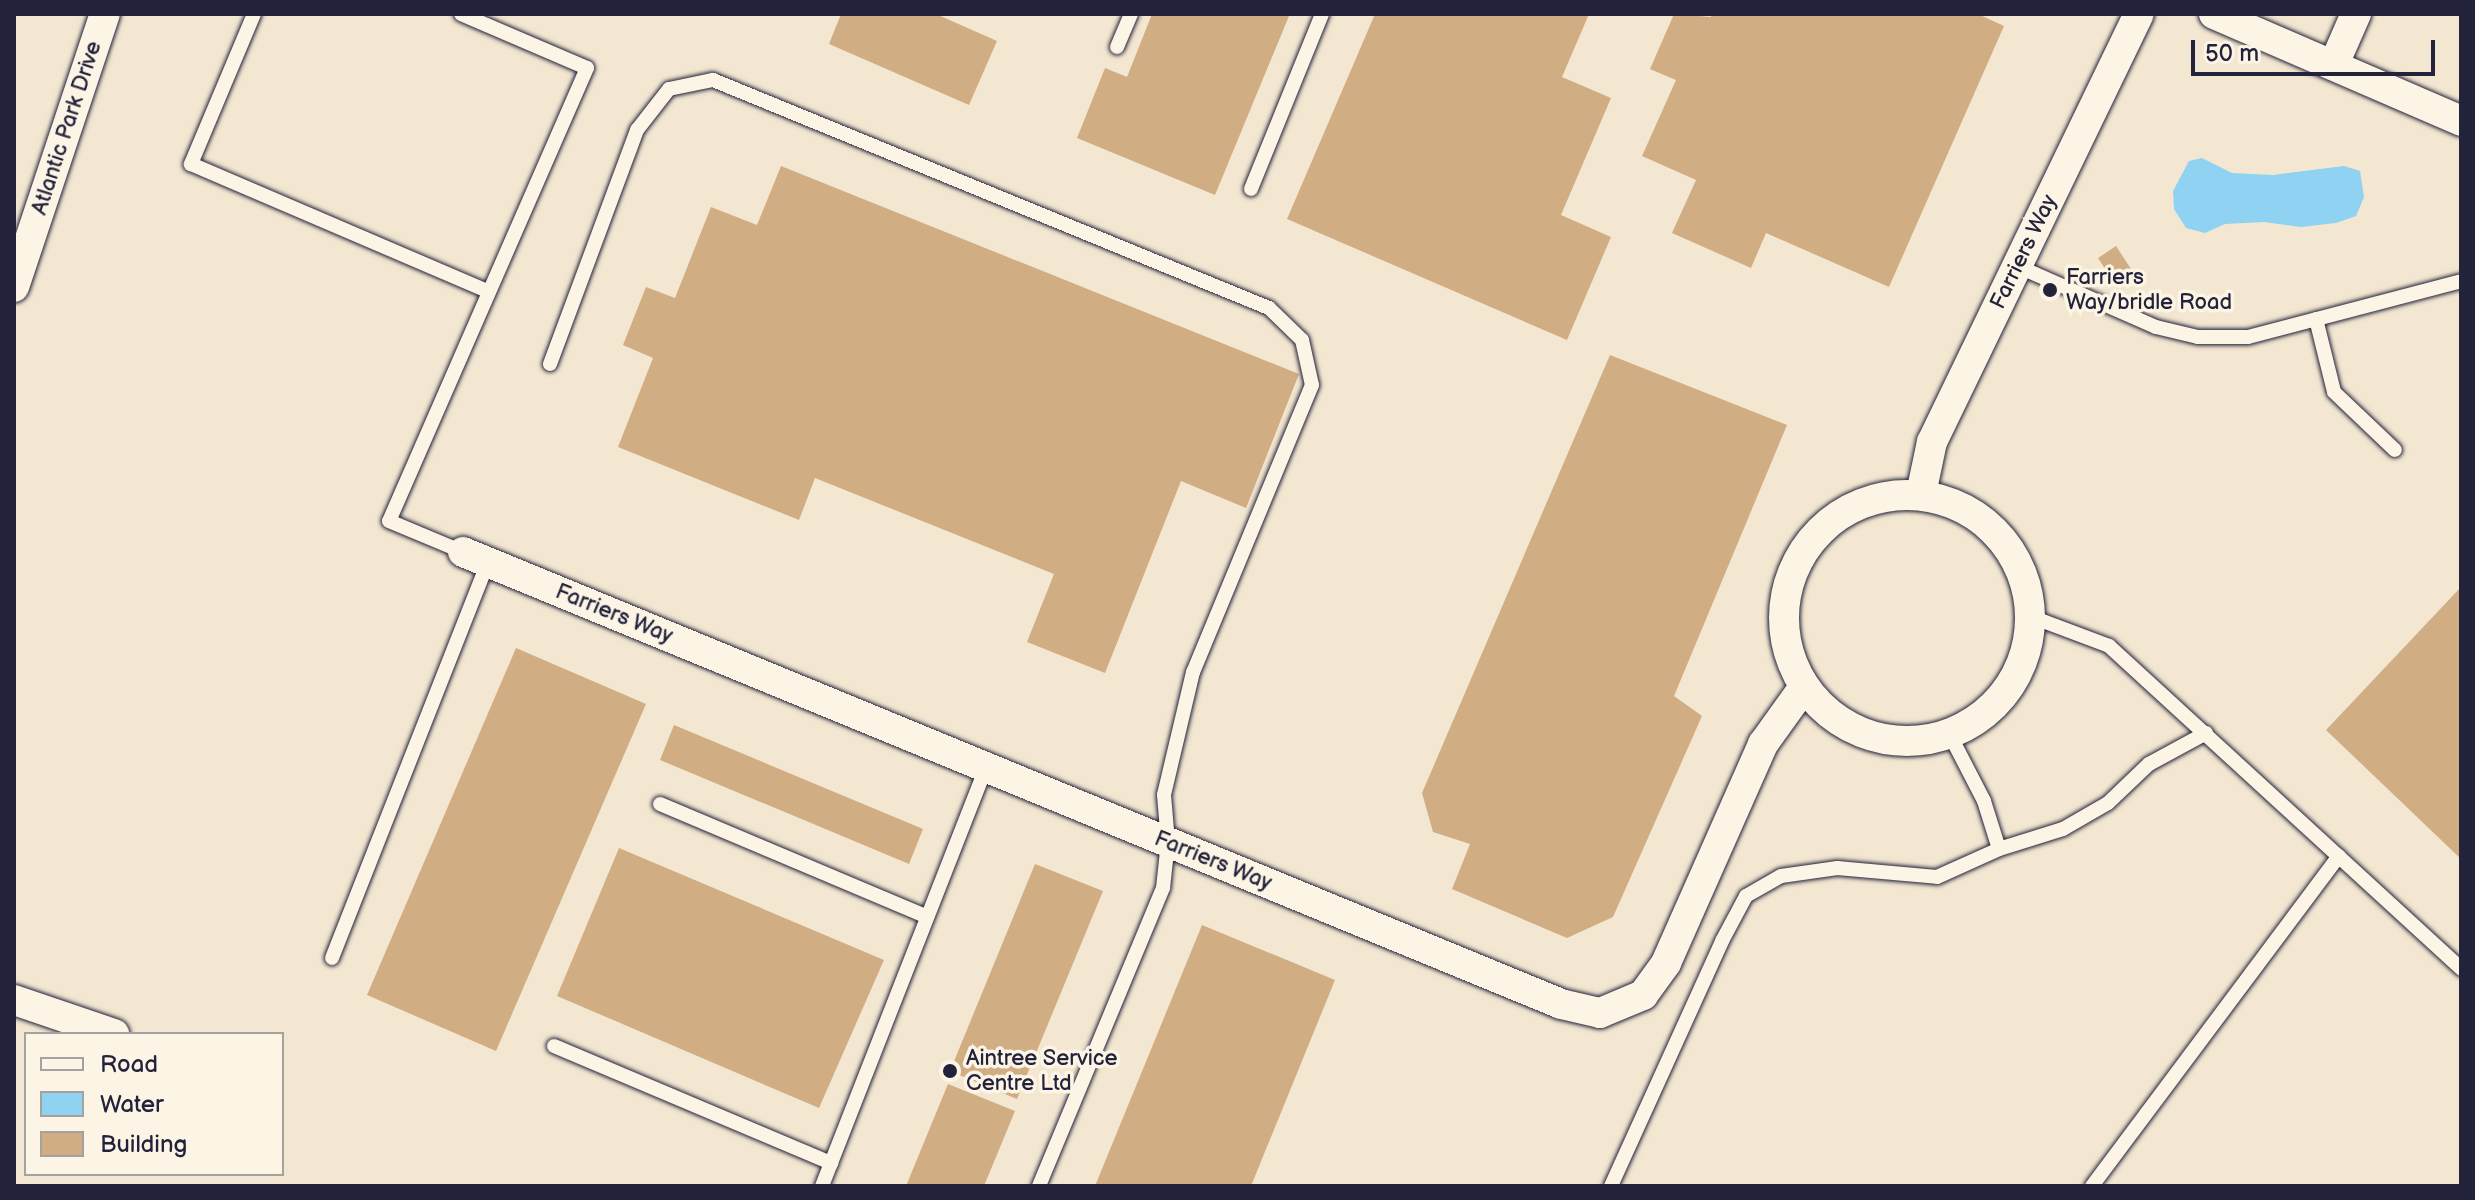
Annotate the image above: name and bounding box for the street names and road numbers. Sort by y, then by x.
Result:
street label: Atlantic Park Drive [26,38,108,218]
street label: Farriers Way [1985,190,2063,314]
street label: Farriers Way [551,578,677,650]
street label: Farriers Way [1150,825,1276,897]

